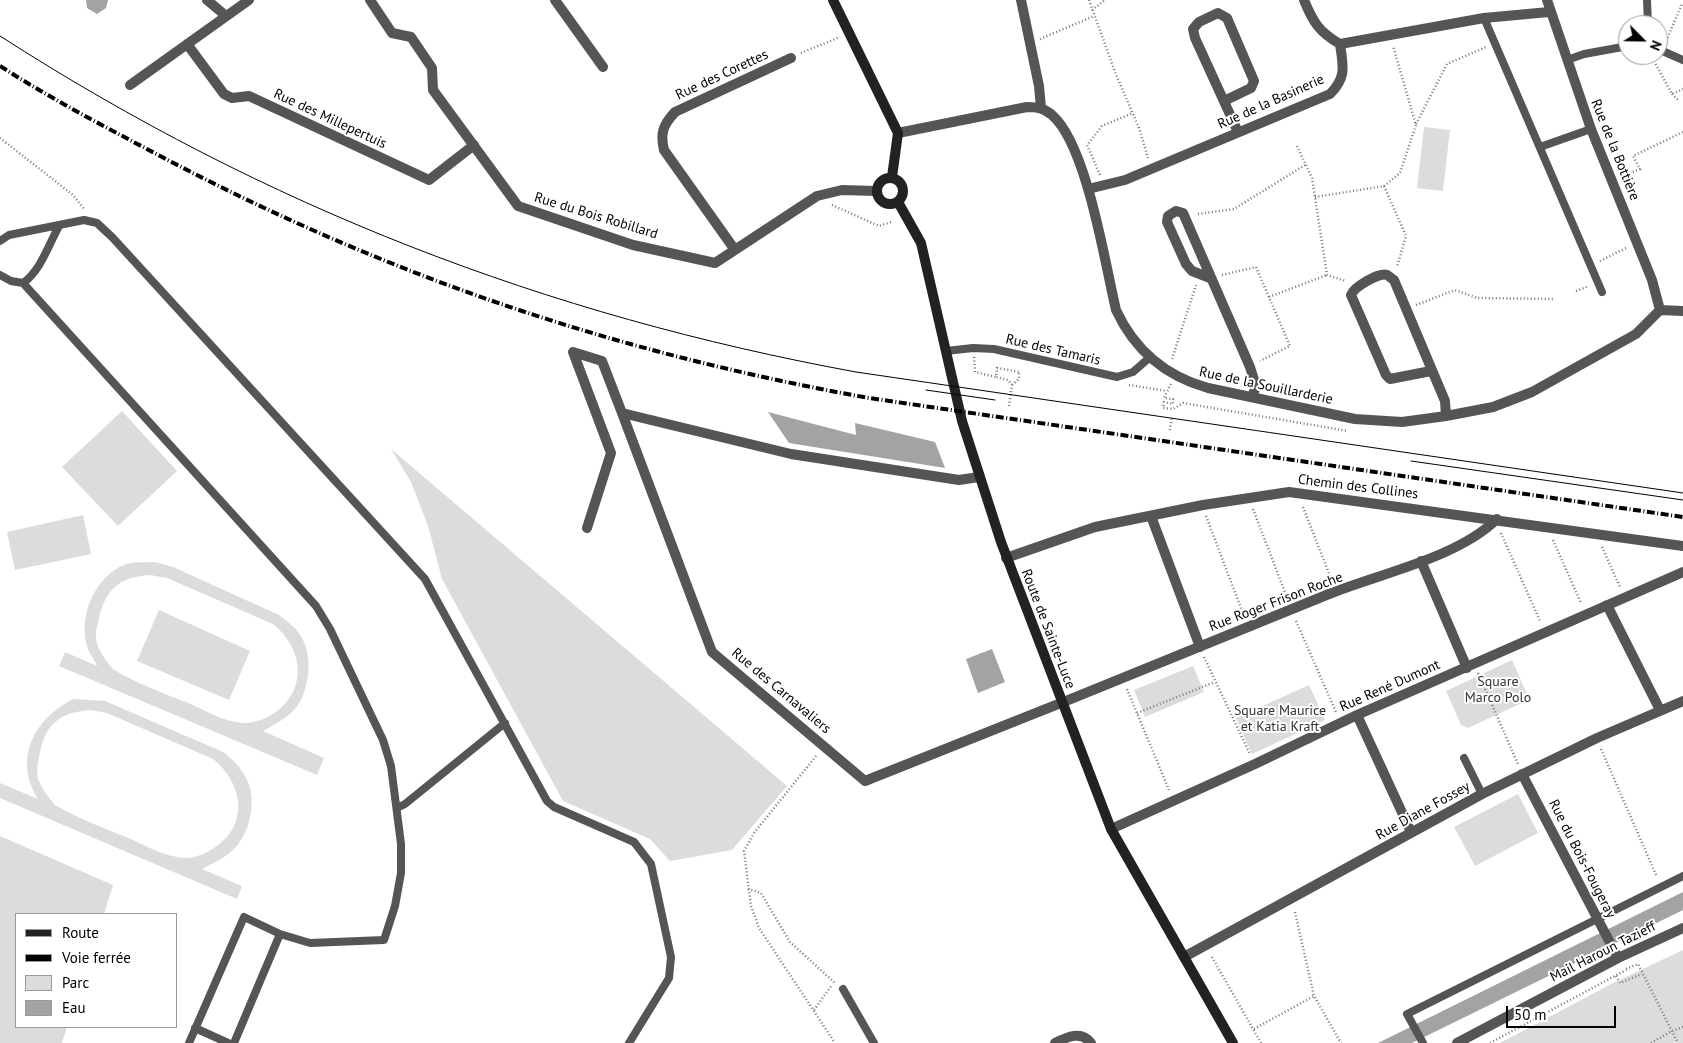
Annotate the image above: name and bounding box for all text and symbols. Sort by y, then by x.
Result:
north arrow [1618,15,1668,65]
text: N [1646,38,1666,53]
street label: Rue des Corettes [673,46,771,104]
street label: Rue de la Basinerie [1215,71,1327,133]
street label: Rue des Millepertuis [271,85,389,153]
street label: Rue de la Bottière [1587,97,1643,203]
street label: Rue du Bois Robillard [532,189,660,243]
street label: Rue des Tamaris [1004,331,1102,369]
street label: Rue de la Souillarderie [1198,364,1334,408]
street label: Chemin des Collines [1297,471,1419,503]
street label: Route de Sainte-Luce [1017,567,1079,691]
street label: Rue Roger Frison Roche [1207,569,1345,635]
street label: Rue des Carnavaliers [728,645,834,737]
street label: Rue René Dumont [1337,656,1443,716]
park label: Square Marco Polo [1465,674,1531,706]
park label: Square Maurice et Katia Kraft [1234,703,1326,736]
street label: Rue Diane Fossey [1373,778,1473,844]
street label: Rue du Bois-Fougeray [1545,797,1619,921]
legend [15,913,178,1028]
street label: Mail Haroun Tazieff [1547,918,1659,986]
text: Route [62,923,99,942]
text: Voie ferrée [62,948,131,967]
text: Parc [62,973,89,992]
scale bar [1508,996,1618,1028]
text: Eau [62,998,86,1017]
text: 50 m [1514,1005,1547,1024]

